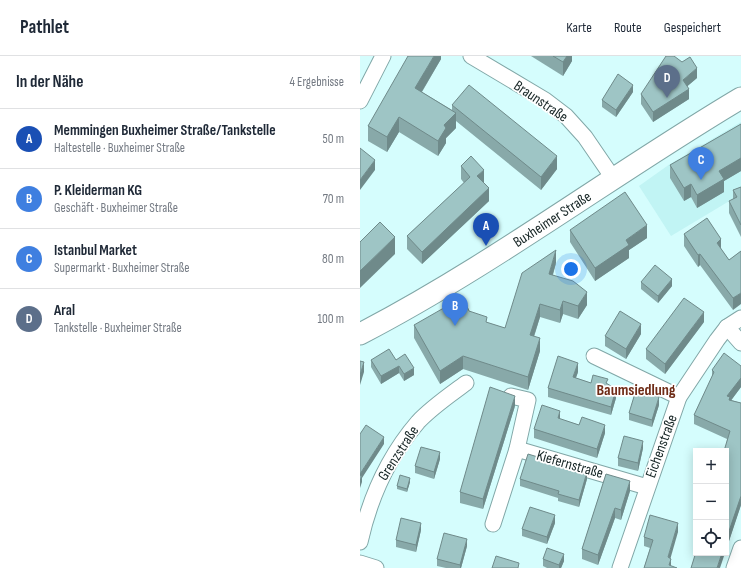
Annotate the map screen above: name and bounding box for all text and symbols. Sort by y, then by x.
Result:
text: Pathlet [20,16,69,39]
text: Karte [566,19,592,36]
text: Route [614,19,642,36]
text: Gespeichert [664,19,721,36]
pin: D [654,65,680,98]
text: In der Nähe [16,72,83,92]
text: 4 Ergebnisse [290,74,344,90]
street label: Braunstraße [510,76,571,126]
text: Memmingen Buxheimer Straße/Tankstelle [54,121,276,140]
text: A [26,131,32,147]
text: 50 m [323,131,344,147]
text: Haltestelle · Buxheimer Straße [54,140,185,156]
pin: C [688,147,714,180]
text: P. Kleiderman KG [54,181,142,200]
street label: Buxheimer Straße [510,187,595,252]
text: B [26,191,32,207]
text: 70 m [323,191,344,207]
text: Geschäft · Buxheimer Straße [54,200,178,216]
pin: A [473,213,499,246]
text: Istanbul Market [54,241,137,260]
text: C [26,251,32,267]
text: 80 m [322,251,344,267]
your location [561,259,581,279]
text: Supermarkt · Buxheimer Straße [54,260,190,276]
pin: B [442,293,468,326]
text: Aral [54,301,75,320]
text: D [26,311,32,327]
text: 100 m [317,311,344,327]
text: Tankstelle · Buxheimer Straße [54,320,182,336]
district label: Baumsiedlung [596,381,676,400]
street label: Eichenstraße [641,412,682,480]
street label: Grenzstraße [374,422,423,484]
street label: Kiefernstraße [534,446,605,483]
map controls [693,448,729,556]
button: + [693,448,729,484]
button: − [693,484,729,520]
button: locate [693,520,729,556]

